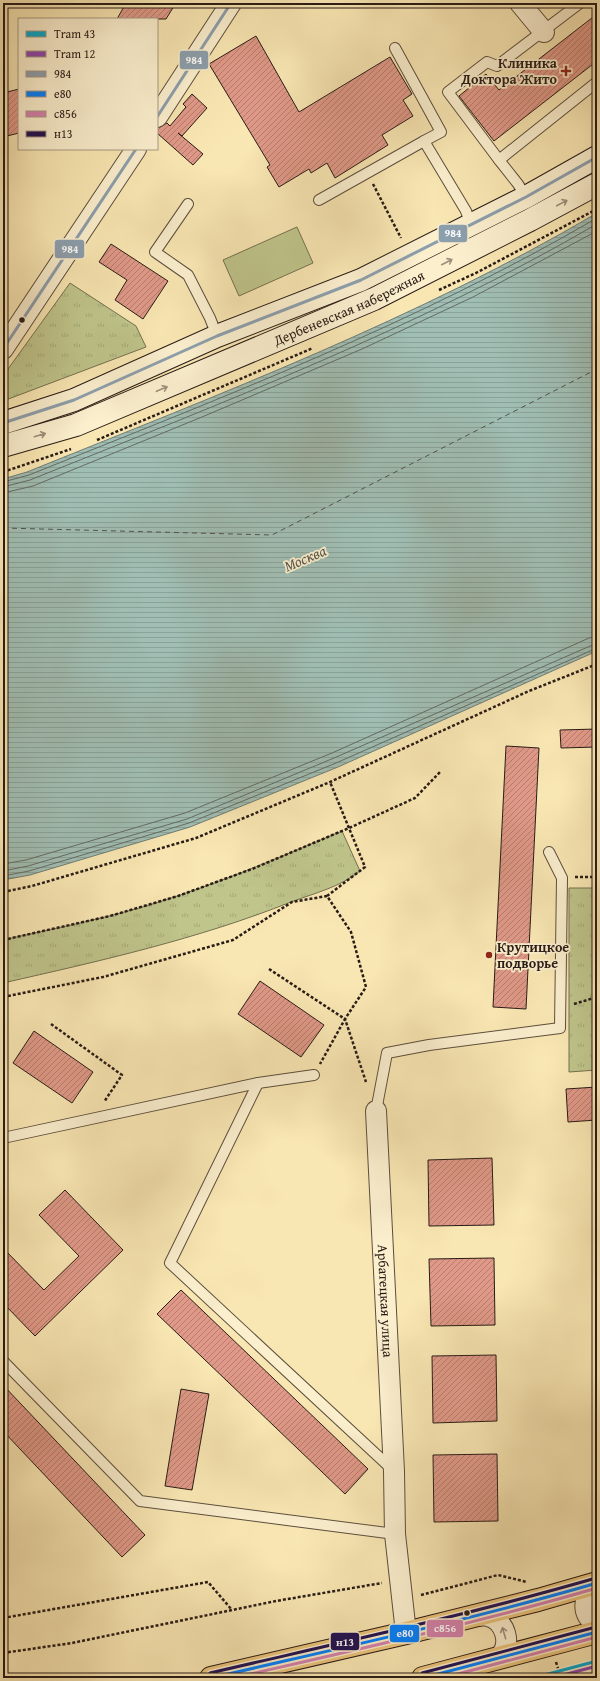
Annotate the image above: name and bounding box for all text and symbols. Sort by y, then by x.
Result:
legend [18,18,158,150]
text: Tram 43 [54,25,95,42]
text: Tram 12 [54,45,95,62]
line badge: 984 [179,50,209,70]
text: 984 [185,52,203,68]
place label: Клиника Доктора Жито [460,53,558,89]
text: 984 [54,65,72,82]
marker: Клиника Доктора Жито [560,65,572,77]
text: е80 [54,85,71,102]
text: с856 [54,105,77,122]
text: н13 [54,125,73,142]
one-way arrow [556,199,568,206]
line badge: 984 [438,224,468,243]
text: 984 [444,225,462,241]
line badge: 984 [54,239,85,259]
text: 984 [61,241,79,257]
one-way arrow [440,258,452,265]
street label: Дербеневская набережная [269,265,428,351]
unlabelled marker [17,315,27,325]
one-way arrow [155,384,167,392]
one-way arrow [34,431,47,438]
water label: Москва [281,540,329,576]
place label: Крутицкое подворье [497,937,569,973]
marker: Крутицкое подворье [484,950,494,960]
street label: Арбатецкая улица [373,1244,398,1358]
unlabelled marker [462,1608,472,1618]
line badge: с856 [426,1619,464,1638]
text: с856 [434,1620,456,1636]
line badge: е80 [389,1624,420,1643]
text: е80 [397,1625,414,1641]
one-way arrow [500,1627,508,1640]
line badge: н13 [330,1632,360,1651]
text: н13 [336,1634,354,1650]

